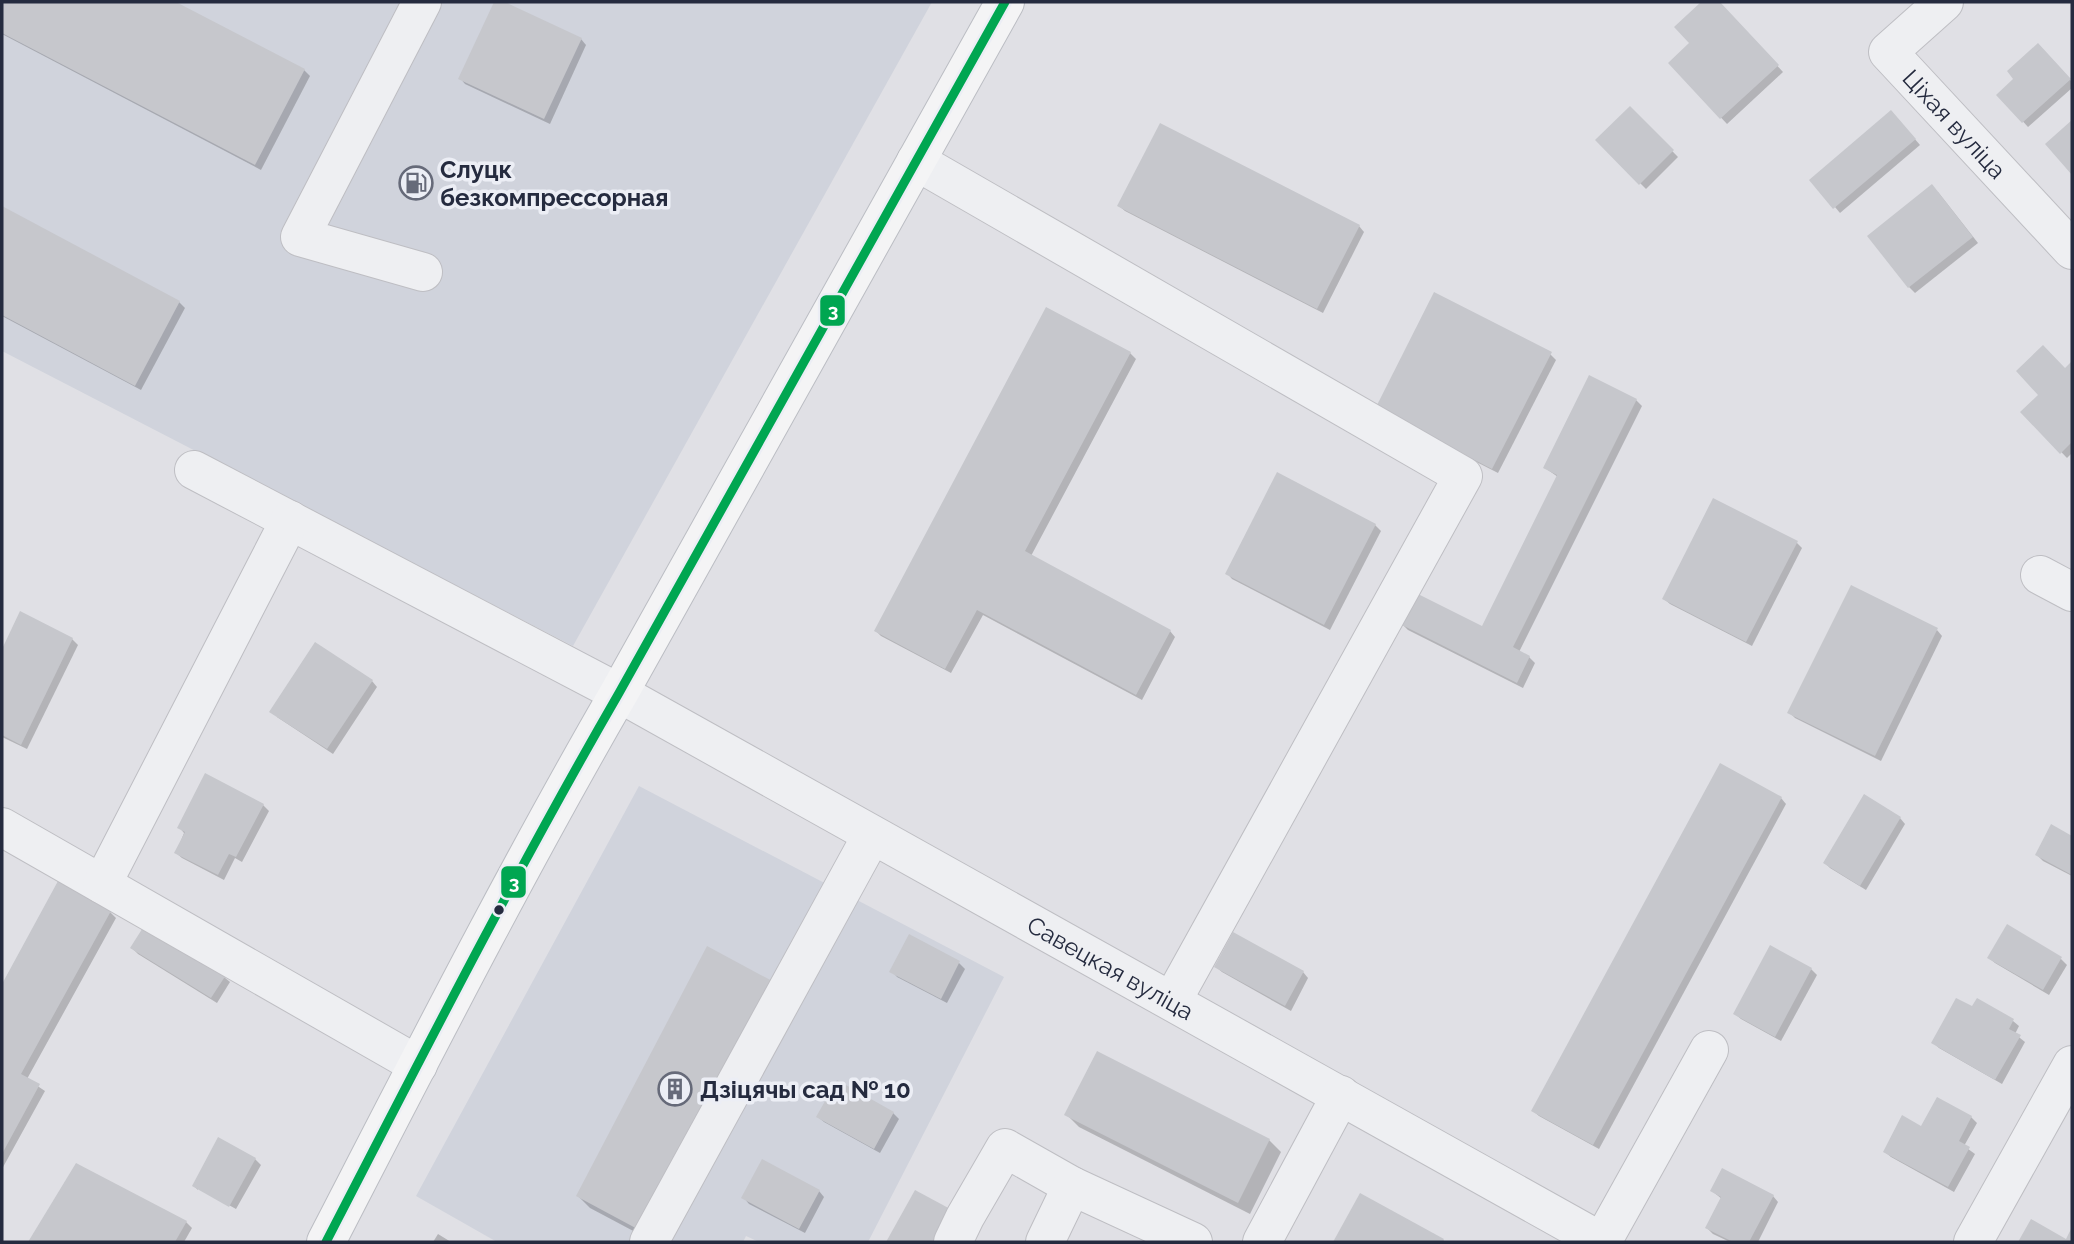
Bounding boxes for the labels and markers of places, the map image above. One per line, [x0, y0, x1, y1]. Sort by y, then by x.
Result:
place label: Слуцк безкомпрессорная [440, 155, 668, 212]
fuel station icon: Слуцк безкомпрессорная [397, 164, 435, 202]
unlabelled marker [492, 903, 506, 917]
building icon: Дзіцячы сад № 10 [656, 1070, 694, 1108]
place label: Дзіцячы сад № 10 [700, 1075, 911, 1104]

